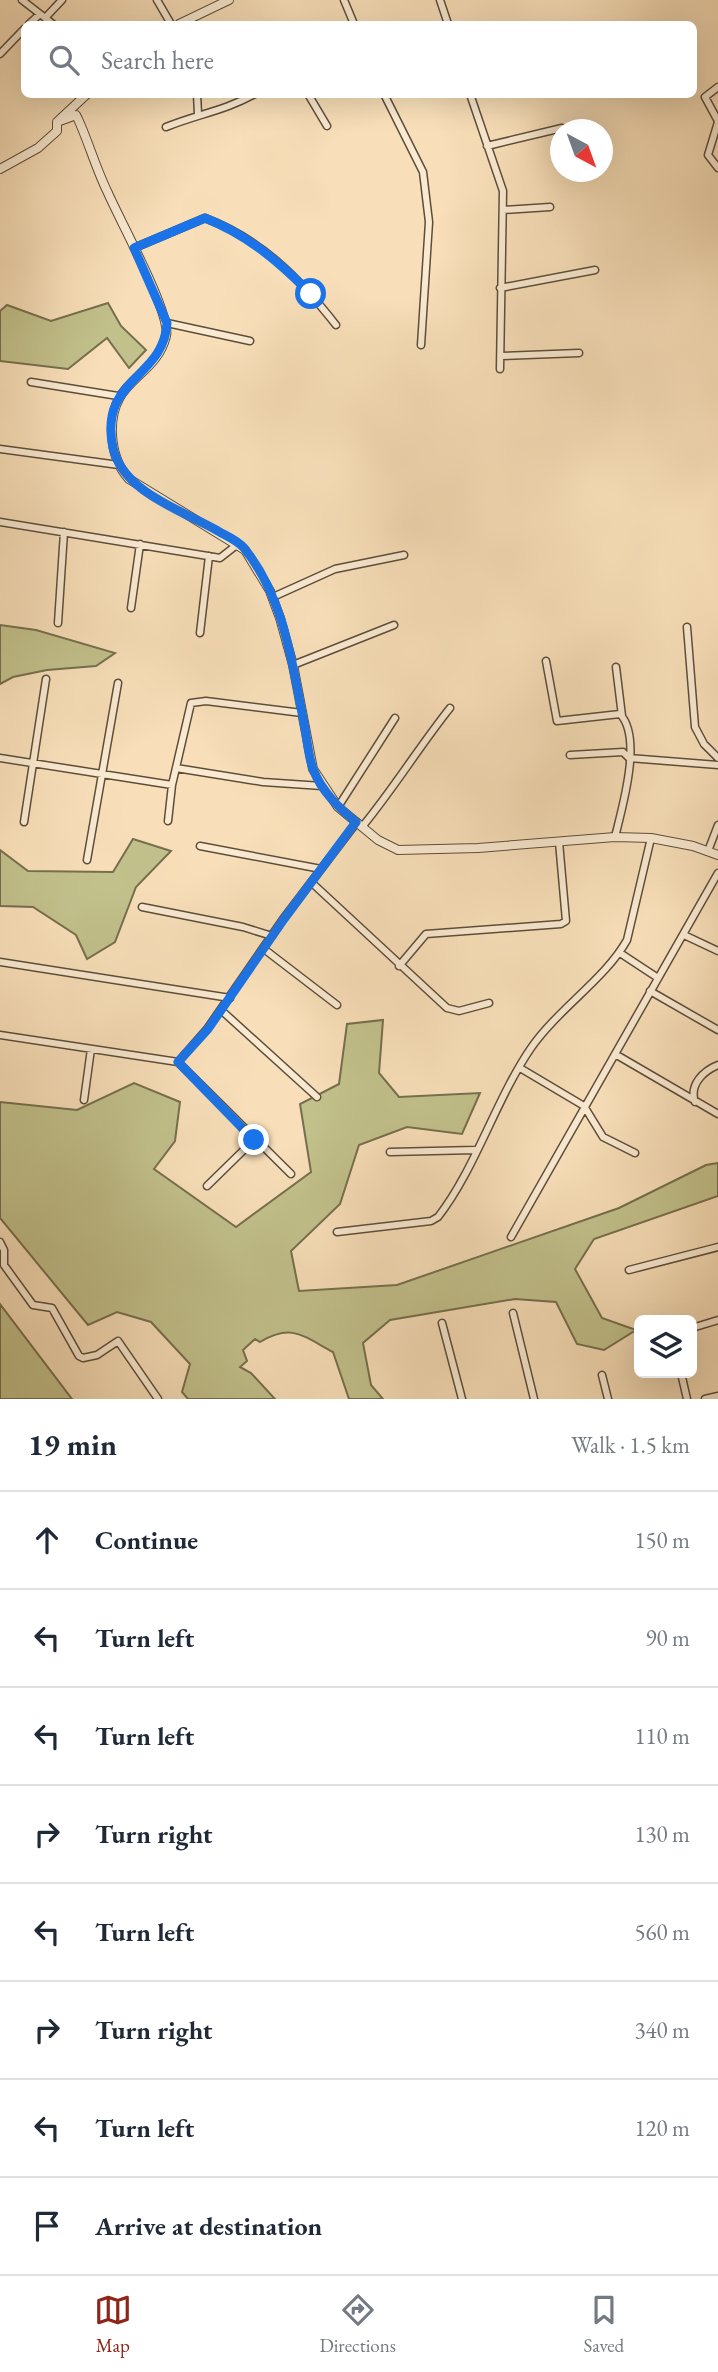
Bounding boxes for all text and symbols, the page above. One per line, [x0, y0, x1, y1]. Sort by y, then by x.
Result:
search box [21, 21, 697, 98]
icon: search [45, 41, 83, 79]
text: Search here [101, 43, 214, 77]
north arrow [550, 119, 613, 182]
route start [295, 278, 326, 309]
route end [238, 1124, 269, 1155]
map controls [634, 1315, 697, 1378]
button: layers [634, 1315, 697, 1378]
text: 19 min [28, 1425, 117, 1464]
text: Walk · 1.5 km [571, 1430, 690, 1460]
icon: ahead [28, 1521, 66, 1559]
text: Continue [95, 1523, 198, 1557]
text: 150 m [634, 1525, 690, 1555]
icon: left [28, 1619, 66, 1657]
text: Turn left [95, 1621, 194, 1655]
text: 90 m [645, 1623, 690, 1653]
icon: left [28, 1717, 66, 1755]
text: Turn left [95, 1719, 194, 1753]
text: 110 m [634, 1721, 690, 1751]
icon: right [28, 1815, 66, 1853]
text: Turn right [95, 1817, 213, 1851]
text: 130 m [634, 1819, 690, 1849]
icon: left [28, 1913, 66, 1951]
text: Turn left [95, 1915, 194, 1949]
text: 560 m [634, 1917, 690, 1947]
icon: right [28, 2011, 66, 2049]
text: Turn right [95, 2013, 213, 2047]
text: 340 m [634, 2015, 690, 2045]
icon: left [28, 2109, 66, 2147]
text: Turn left [95, 2111, 194, 2145]
text: 120 m [634, 2113, 690, 2143]
icon: arrive [28, 2207, 66, 2245]
text: Arrive at destination [95, 2209, 322, 2243]
tab: Map [94, 2291, 132, 2358]
tab: Directions [319, 2291, 396, 2358]
tab: Saved [583, 2291, 624, 2358]

